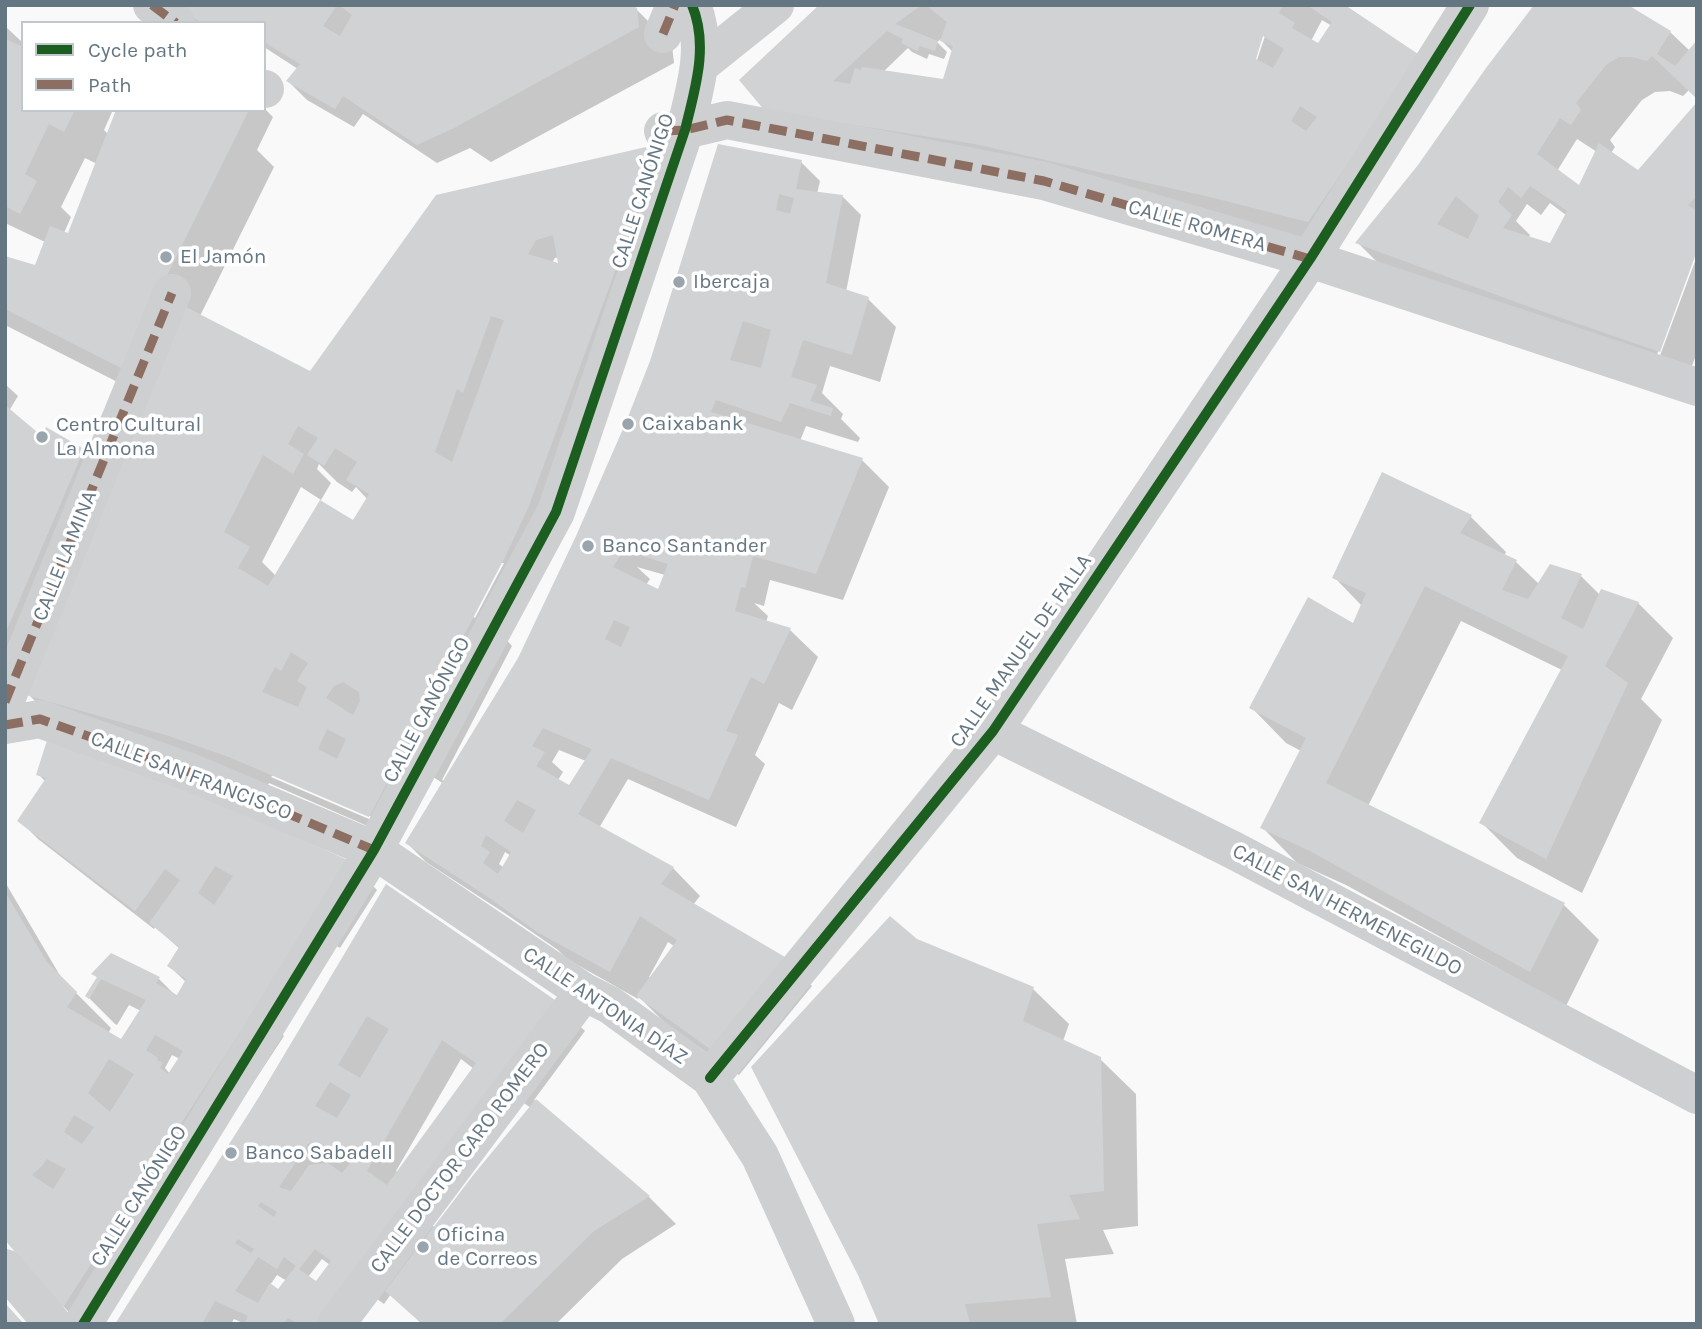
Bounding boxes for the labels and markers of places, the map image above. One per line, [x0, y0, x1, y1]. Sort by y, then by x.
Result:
place label: El Jamón [180, 244, 266, 270]
marker: El Jamón [158, 249, 174, 265]
place label: Ibercaja [693, 269, 770, 295]
marker: Ibercaja [671, 274, 687, 290]
place label: Caixabank [642, 411, 744, 437]
place label: Centro Cultural La Almona [56, 412, 201, 462]
marker: Caixabank [620, 416, 636, 432]
marker: Centro Cultural La Almona [34, 429, 50, 445]
place label: Banco Santander [602, 533, 766, 559]
marker: Banco Santander [580, 538, 596, 554]
place label: Banco Sabadell [245, 1140, 393, 1166]
marker: Banco Sabadell [223, 1145, 239, 1161]
place label: Oficina de Correos [437, 1222, 538, 1272]
marker: Oficina de Correos [415, 1239, 431, 1255]

